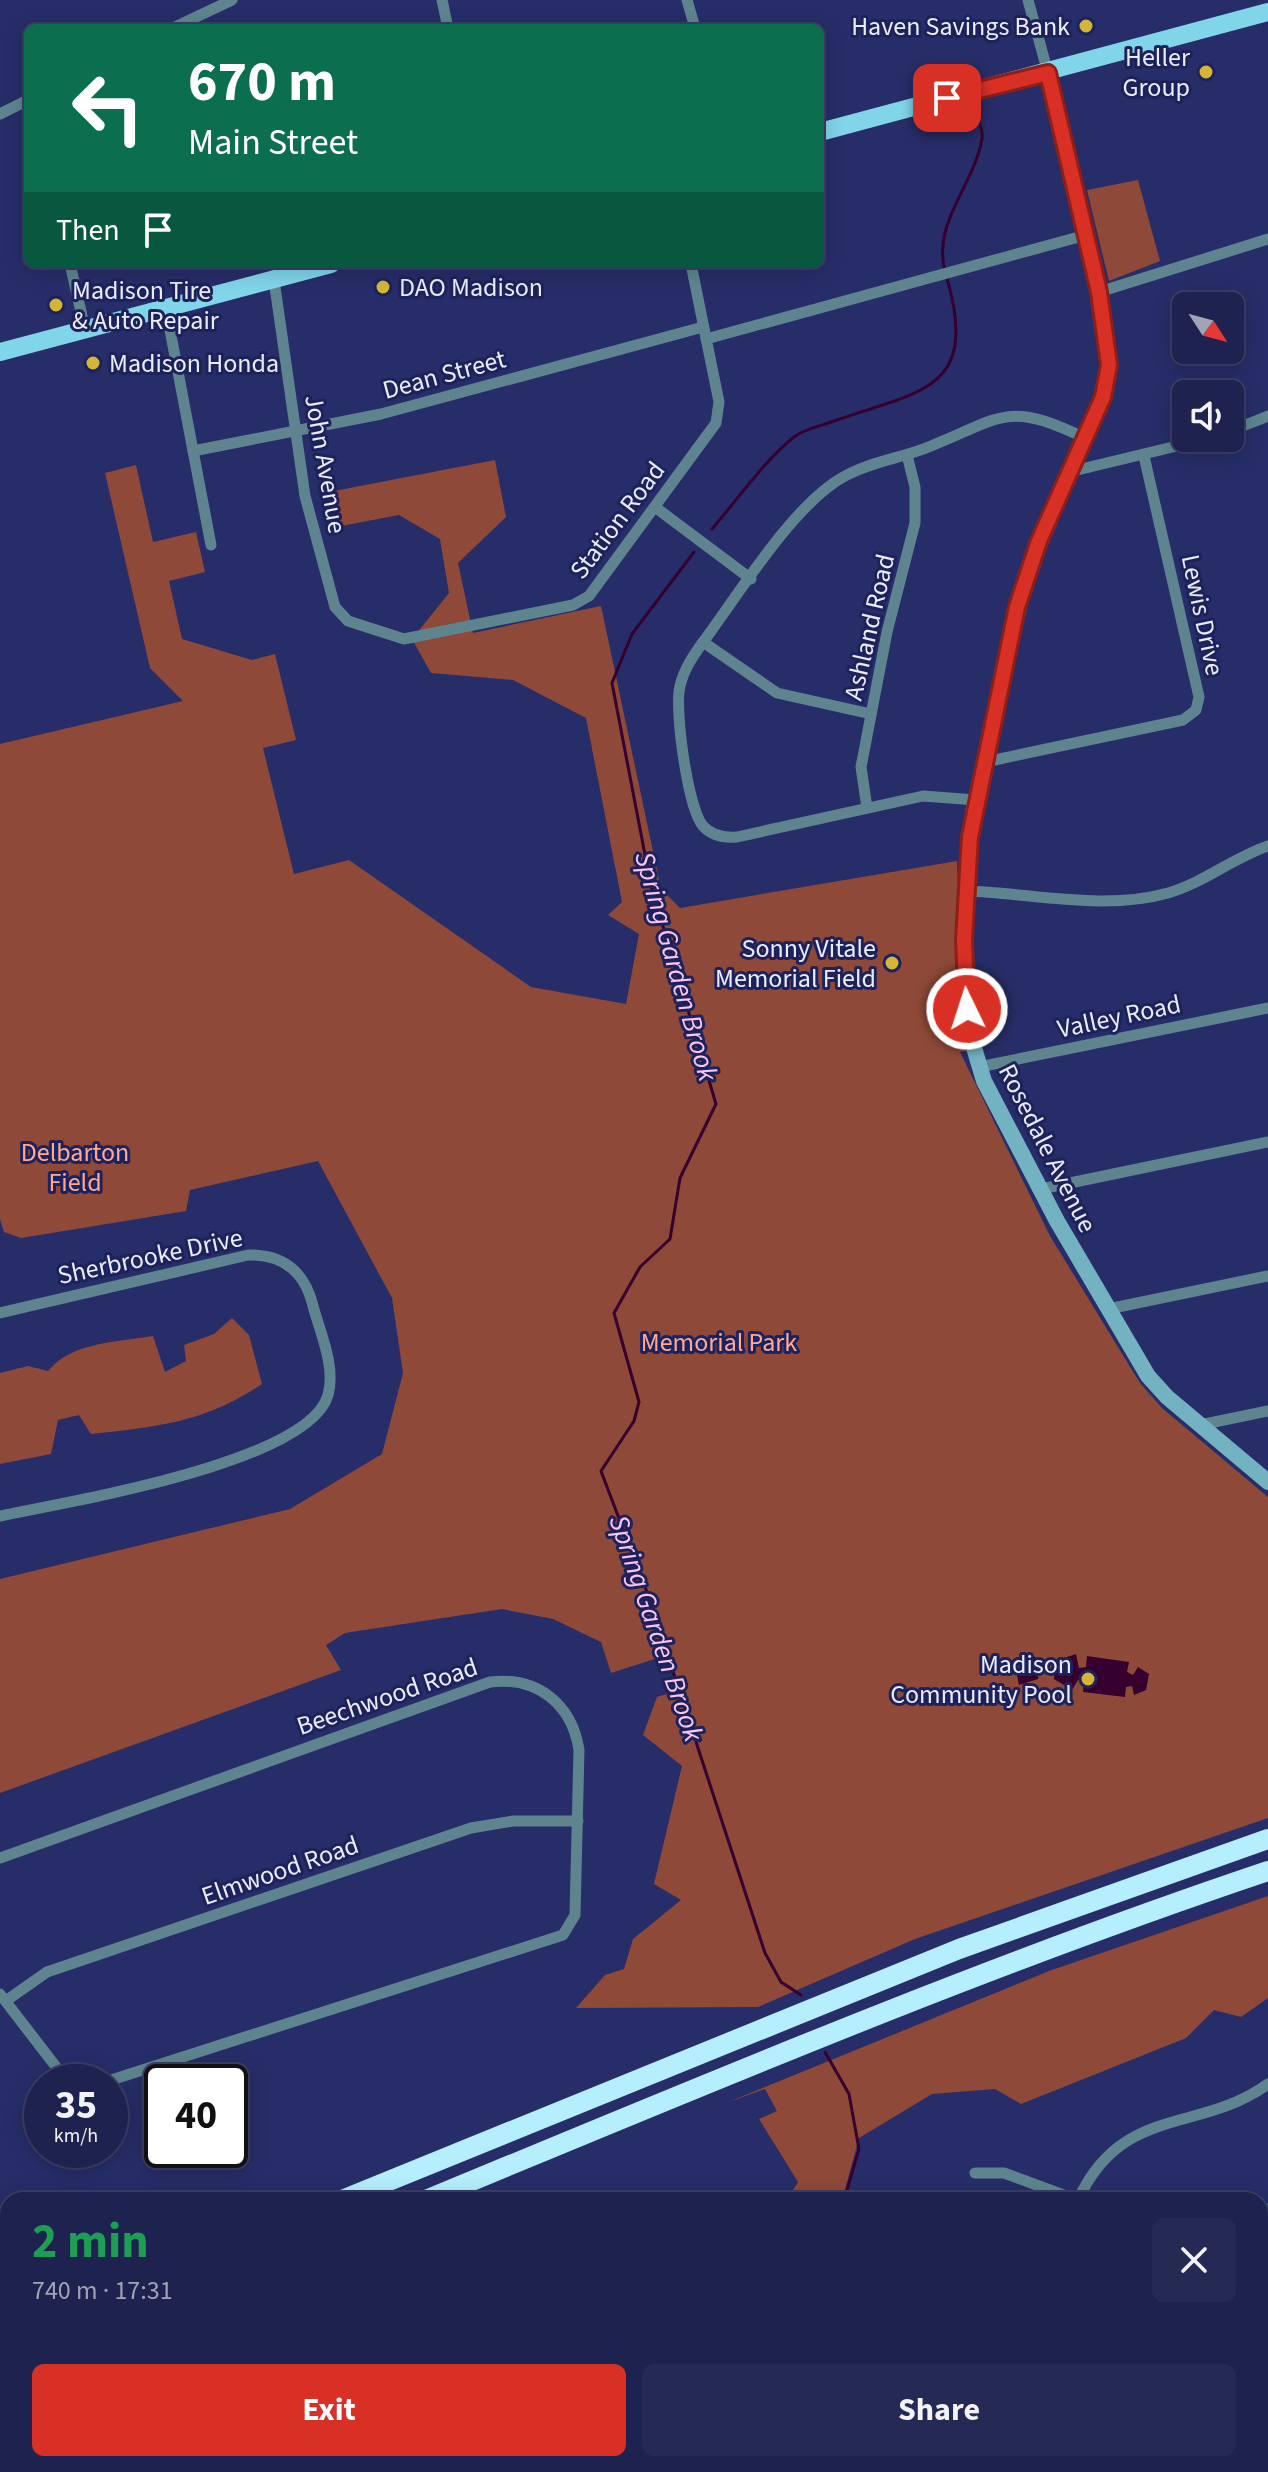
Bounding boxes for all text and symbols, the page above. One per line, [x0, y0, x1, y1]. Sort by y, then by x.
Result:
place label: Haven Savings Bank [851, 8, 1070, 45]
marker: Haven Savings Bank [1077, 17, 1095, 35]
place label: Heller Group [1123, 39, 1191, 106]
text: 670 m [188, 43, 336, 122]
icon: left [56, 56, 160, 160]
marker: Heller Group [1197, 63, 1215, 81]
pin [913, 64, 981, 132]
icon: arrive [925, 76, 969, 120]
text: Main Street [188, 117, 358, 168]
icon: arrive [136, 208, 180, 252]
text: Then [56, 209, 120, 252]
place label: DAO Madison [399, 269, 543, 306]
place label: Madison Tire & Auto Repair [72, 272, 220, 339]
marker: DAO Madison [374, 278, 392, 296]
north arrow [1172, 292, 1244, 364]
map controls [1172, 292, 1244, 452]
marker: Madison Tire & Auto Repair [47, 296, 65, 314]
street label: Dean Street [378, 340, 510, 409]
place label: Madison Honda [109, 345, 279, 382]
marker: Madison Honda [84, 354, 102, 372]
button: sound [1172, 380, 1244, 452]
street label: John Avenue [295, 392, 356, 536]
street label: Station Road [561, 454, 674, 587]
street label: Ashland Road [835, 550, 904, 704]
street label: Lewis Drive [1172, 551, 1233, 679]
water label: Spring Garden Brook [624, 847, 728, 1086]
place label: Sonny Vitale Memorial Field [715, 930, 876, 997]
marker: Sonny Vitale Memorial Field [883, 954, 901, 972]
position arrow [925, 967, 1009, 1051]
street label: Valley Road [1054, 985, 1184, 1048]
street label: Rosedale Avenue [989, 1058, 1106, 1239]
park label: Delbarton Field [21, 1134, 129, 1201]
street label: Sherbrooke Drive [54, 1219, 246, 1294]
park label: Memorial Park [641, 1324, 797, 1361]
water label: Spring Garden Brook [599, 1510, 714, 1748]
place label: Madison Community Pool [890, 1646, 1072, 1713]
street label: Beechwood Road [292, 1648, 483, 1745]
marker: Madison Community Pool [1079, 1670, 1097, 1688]
street label: Elmwood Road [197, 1826, 364, 1915]
speed limit sign: 40 [144, 2064, 248, 2168]
text: 35 [55, 2077, 97, 2134]
text: km/h [54, 2122, 98, 2150]
text: 2 min [32, 2208, 149, 2276]
button: close [1152, 2218, 1236, 2302]
text: 740 m · 17:31 [32, 2272, 173, 2309]
button: Exit [32, 2364, 626, 2456]
button: Share [642, 2364, 1236, 2456]

